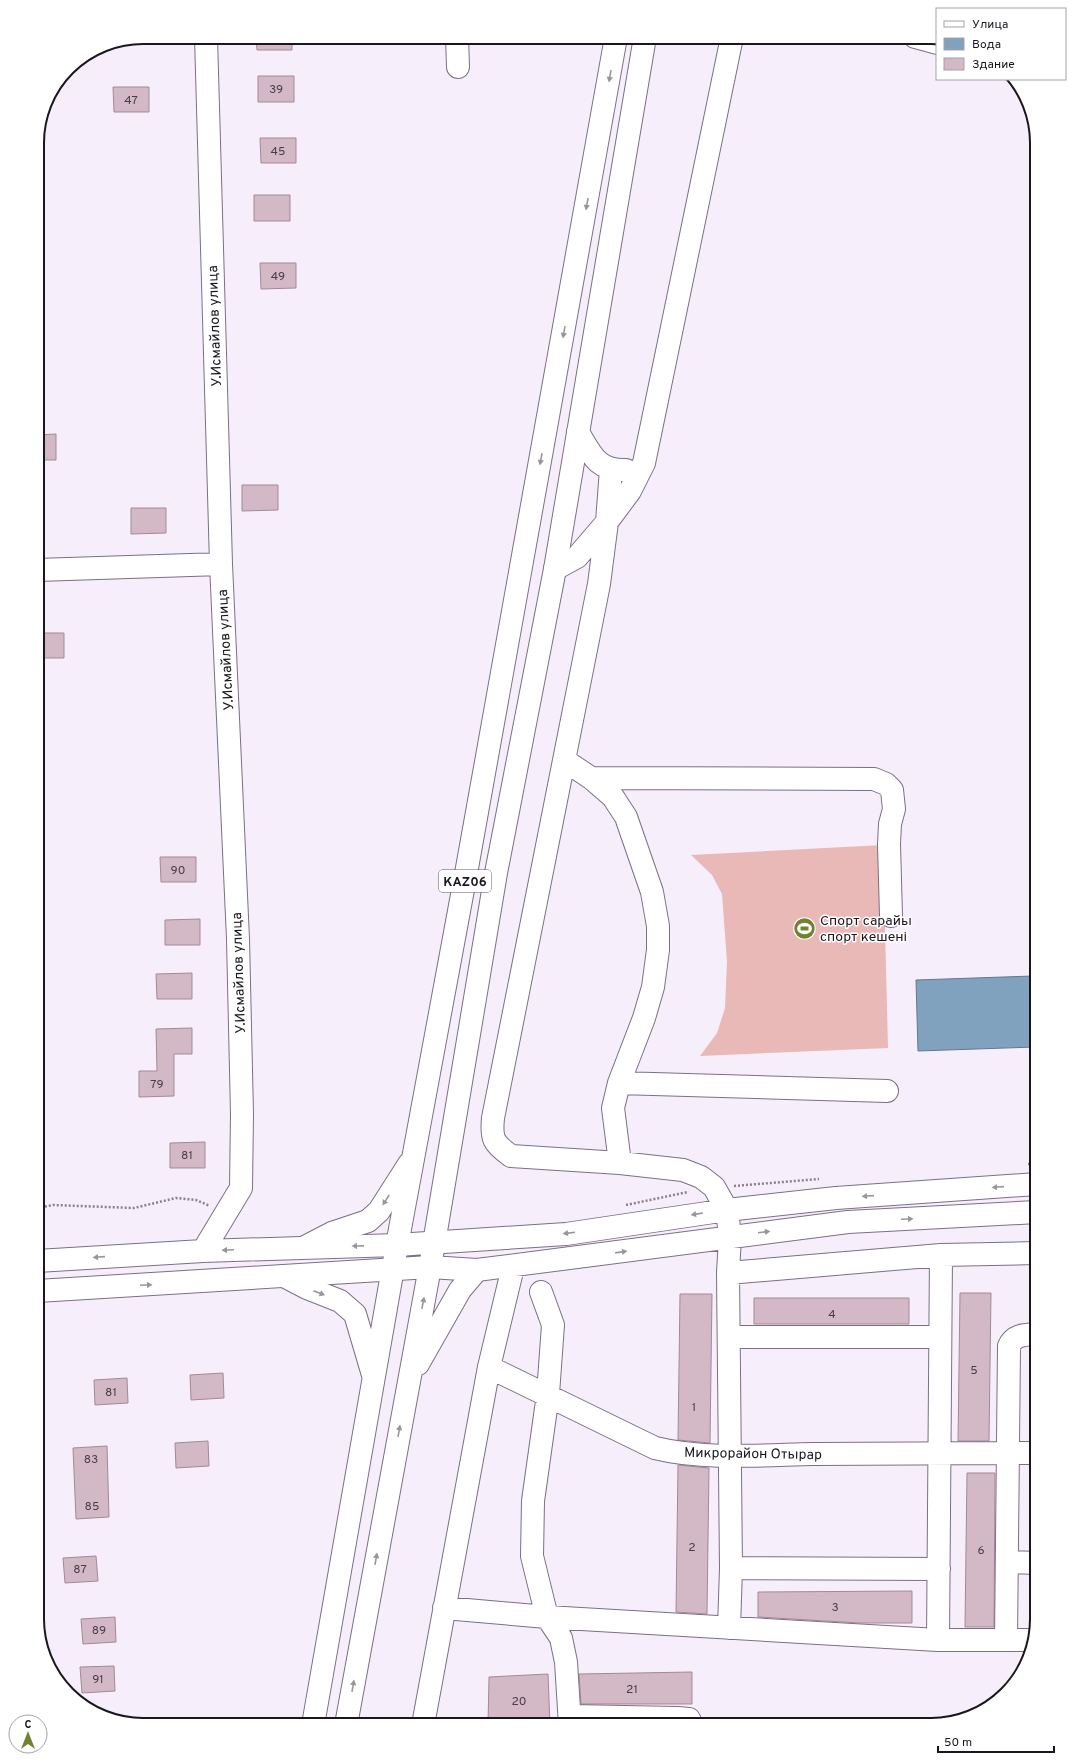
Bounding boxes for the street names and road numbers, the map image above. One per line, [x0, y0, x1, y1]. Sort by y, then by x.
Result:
street label: У.Исмайлов улица [205, 265, 226, 387]
street label: У.Исмайлов улица [215, 589, 238, 711]
road number: KАZ06 [439, 870, 491, 892]
street label: У.Исмайлов улица [229, 912, 250, 1034]
street label: Микрорайон Отырар [684, 1445, 822, 1464]

